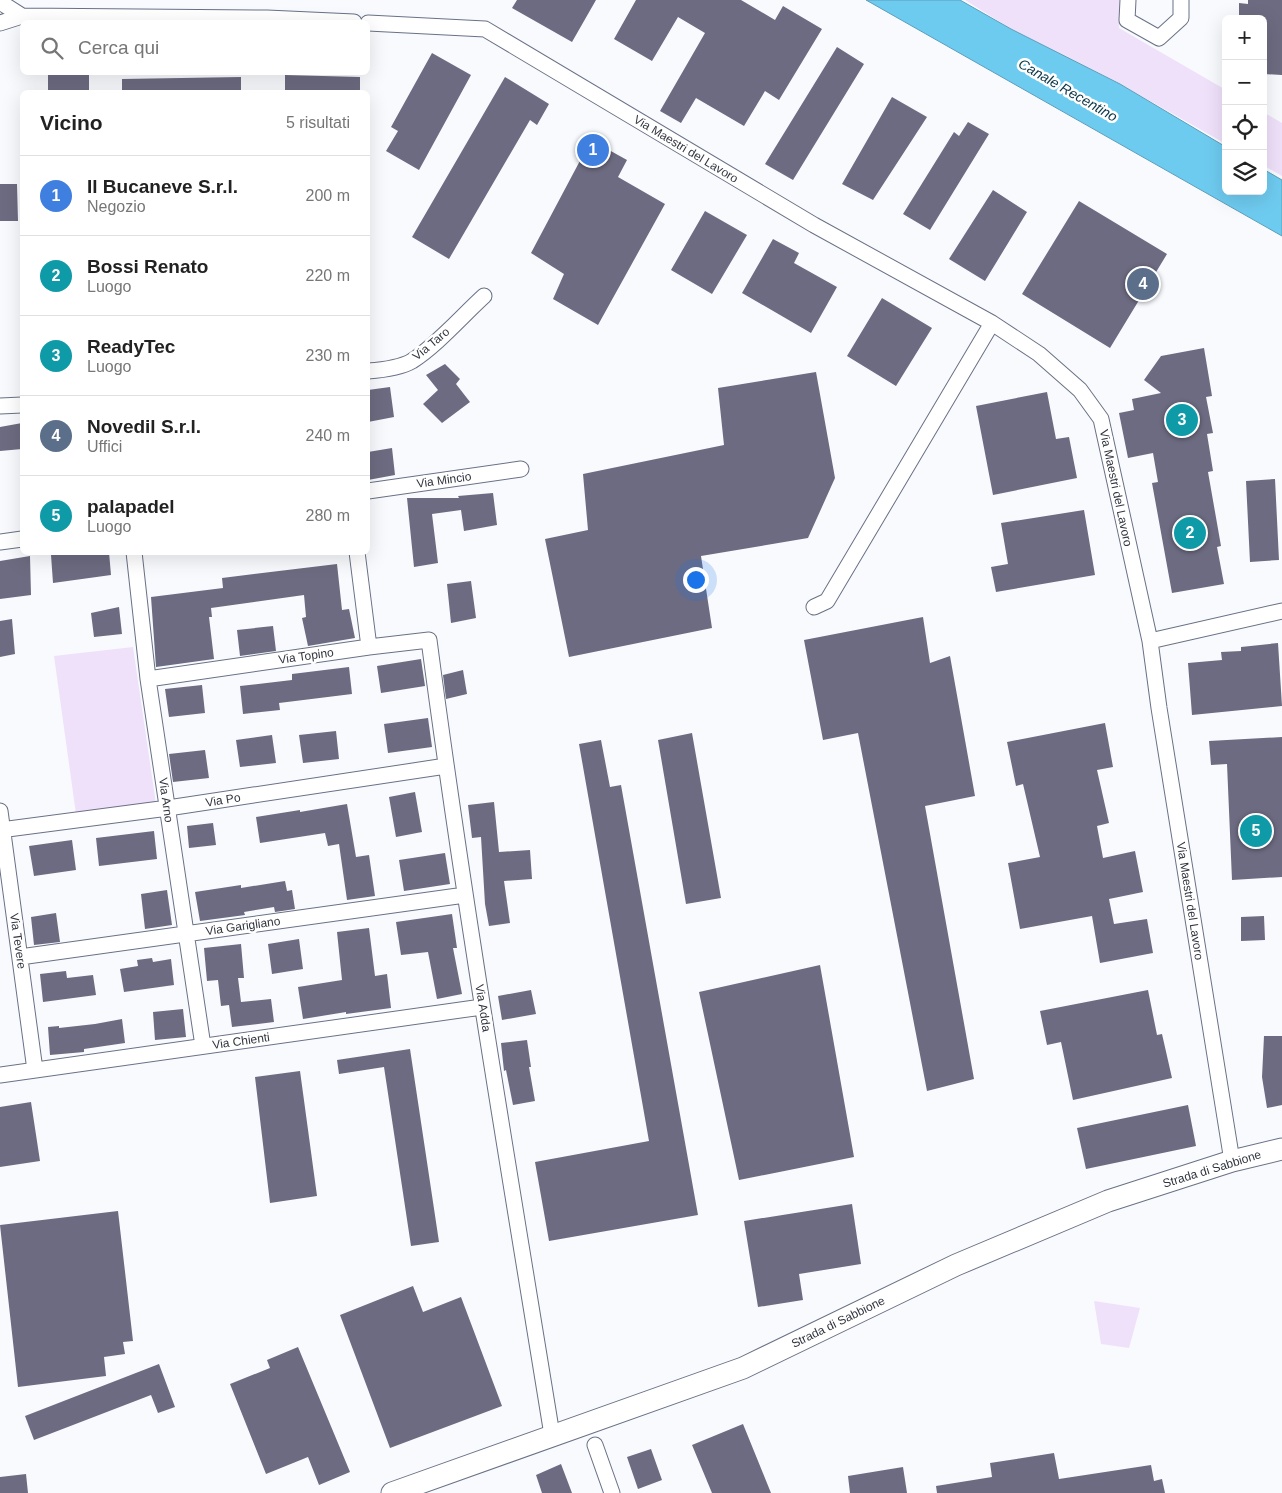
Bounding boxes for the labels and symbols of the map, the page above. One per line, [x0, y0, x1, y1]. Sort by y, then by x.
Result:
water label: Canale Recentino [1016, 55, 1120, 125]
street label: Via Maestri del Lavoro [631, 112, 741, 186]
pin: 1 [577, 131, 609, 169]
pin: 4 [1127, 265, 1159, 303]
street label: Via Taro [410, 324, 452, 363]
pin: 3 [1166, 401, 1198, 439]
street label: Via Maestri del Lavoro [1097, 428, 1135, 548]
street label: Via Mincio [416, 469, 473, 491]
pin: 2 [1174, 514, 1206, 552]
your location [683, 567, 709, 593]
street label: Via Topino [277, 645, 335, 667]
street label: Via Arno [156, 777, 176, 824]
street label: Via Po [205, 790, 242, 810]
pin: 5 [1240, 812, 1272, 850]
street label: Via Maestri del Lavoro [1174, 841, 1206, 961]
street label: Via Tevere [7, 912, 29, 970]
street label: Via Garigliano [205, 914, 282, 938]
street label: Via Adda [472, 983, 494, 1033]
street label: Via Chienti [211, 1030, 271, 1052]
street label: Strada di Sabbione [1161, 1147, 1263, 1191]
street label: Strada di Sabbione [789, 1293, 887, 1351]

